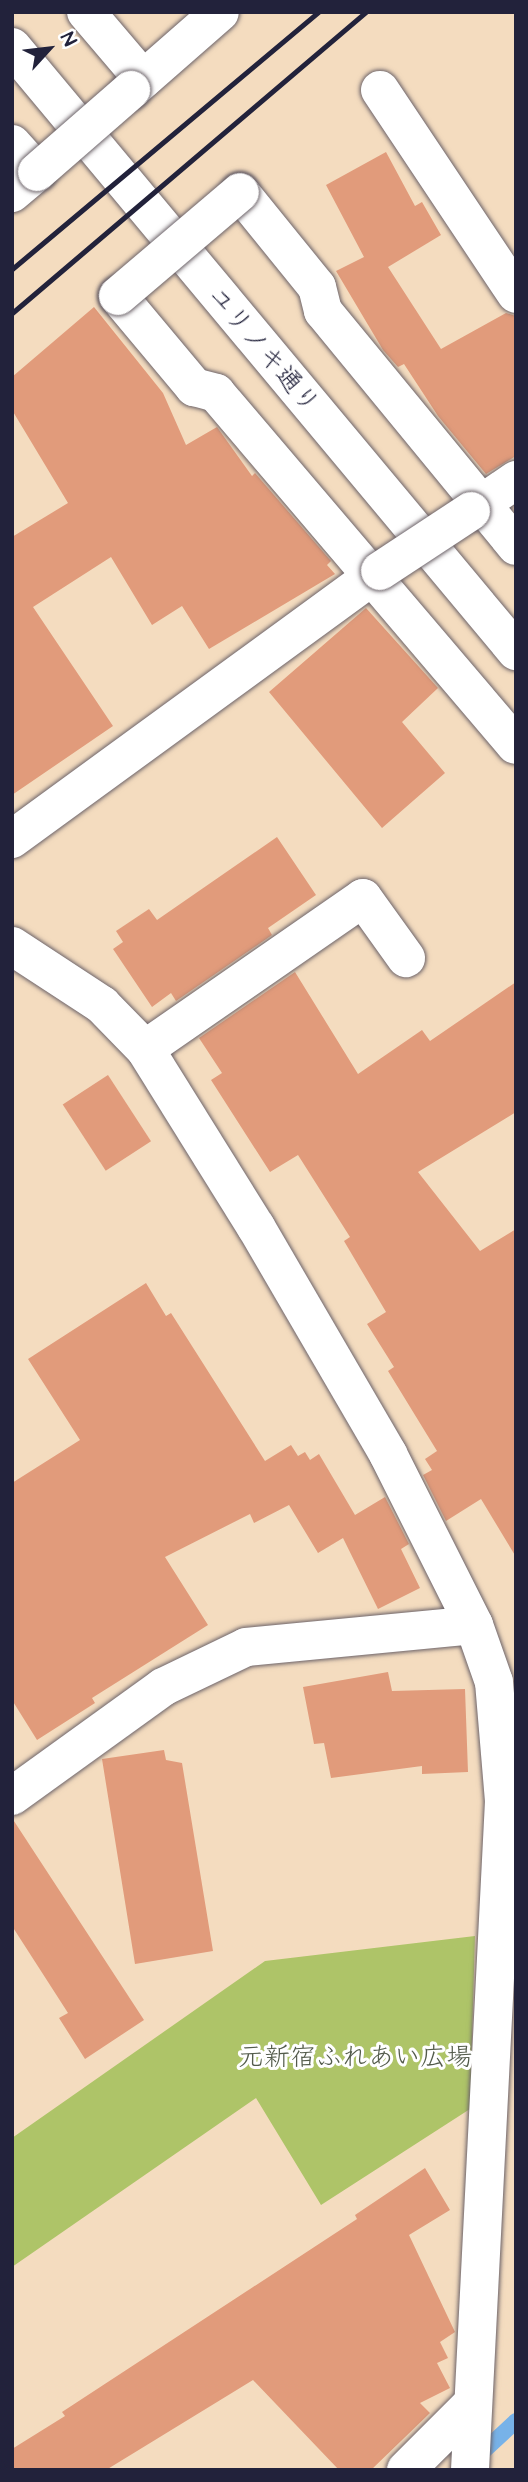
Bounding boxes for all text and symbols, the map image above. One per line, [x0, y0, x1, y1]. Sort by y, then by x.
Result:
north arrow [14, 14, 84, 84]
text: N [53, 28, 83, 51]
street label: ユリノキ通り [201, 280, 325, 420]
park label: 元新宿ふれあい広場 [238, 2042, 472, 2074]

